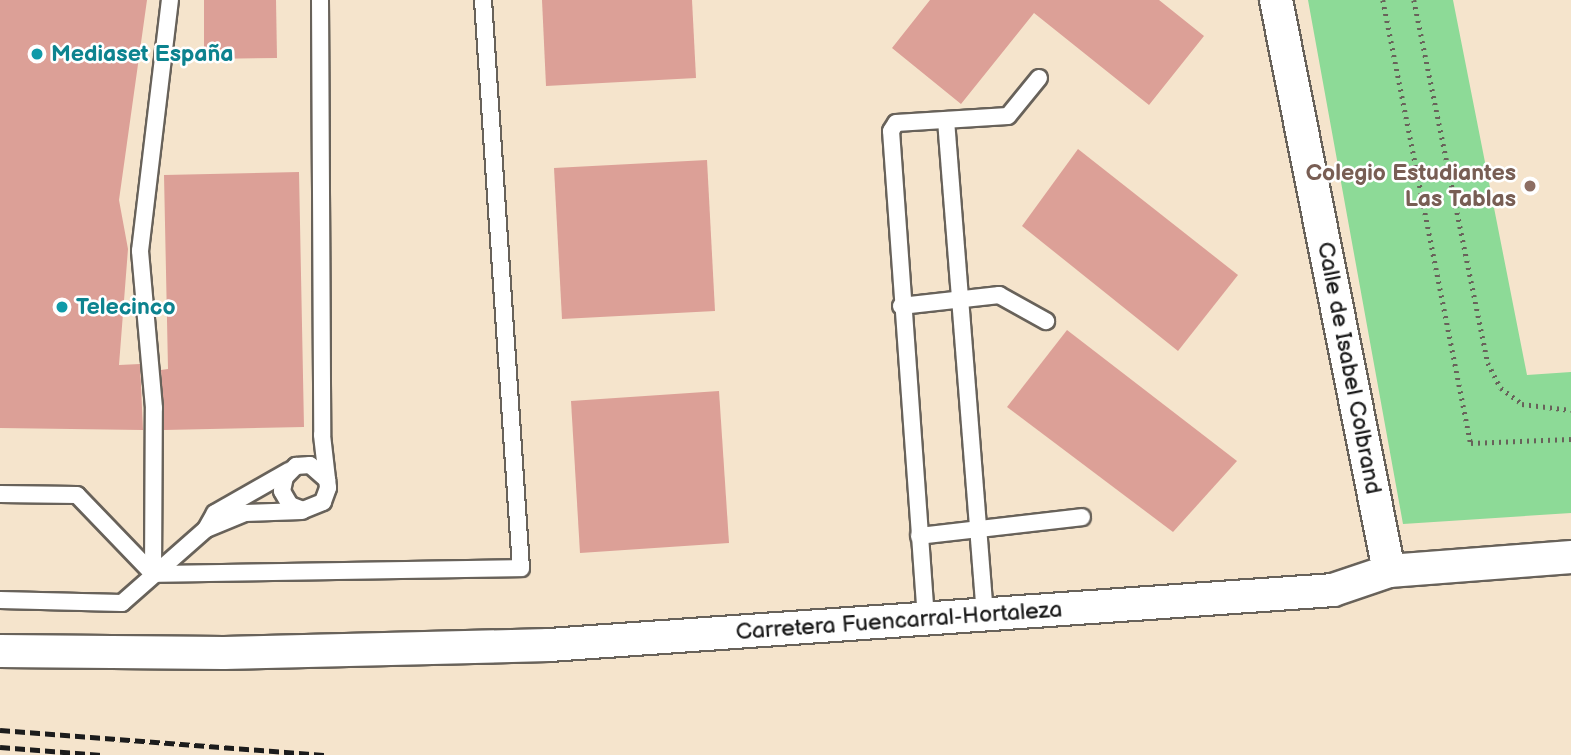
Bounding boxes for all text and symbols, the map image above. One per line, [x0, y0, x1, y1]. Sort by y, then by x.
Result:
place label: Mediaset España [51, 40, 233, 68]
marker: Mediaset España [29, 46, 45, 62]
place label: Colegio Estudiantes Las Tablas [1306, 159, 1516, 213]
marker: Colegio Estudiantes Las Tablas [1522, 178, 1538, 194]
street label: Calle de Isabel Colbrand [1311, 240, 1387, 496]
place label: Telecinco [76, 293, 176, 321]
marker: Telecinco [54, 299, 70, 315]
street label: Carretera Fuencarral-Hortaleza [735, 596, 1063, 646]

